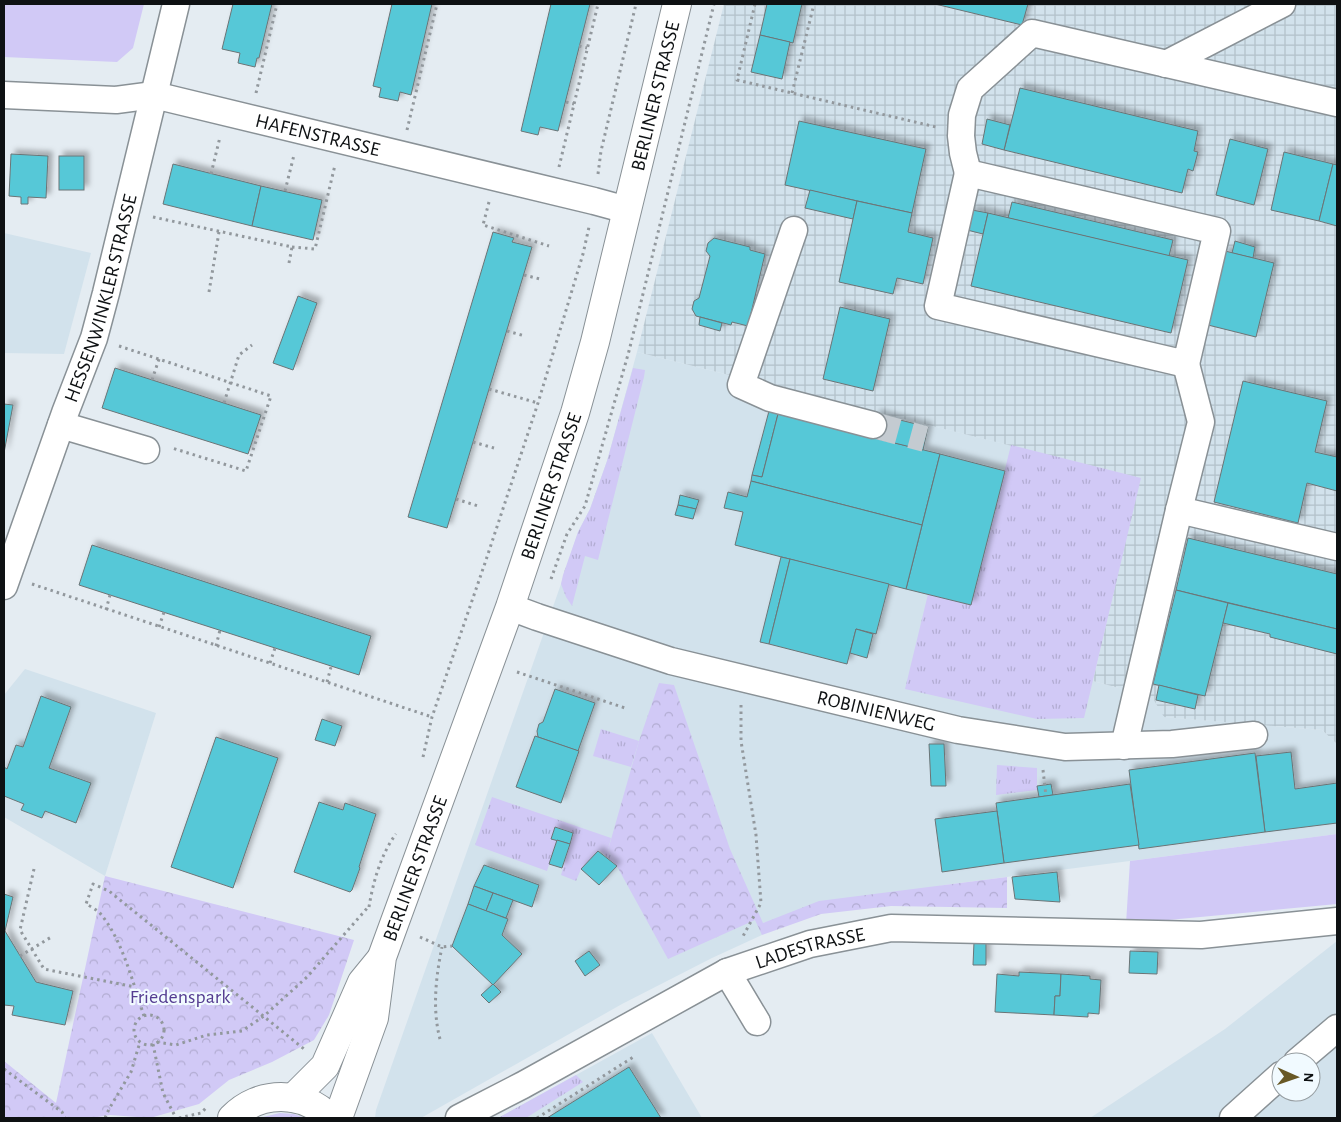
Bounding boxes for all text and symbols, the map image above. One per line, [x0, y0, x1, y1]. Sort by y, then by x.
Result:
street label: BERLINER STRASSE [628, 19, 684, 173]
street label: HAFENSTRASSE [253, 111, 382, 160]
street label: HESSENWINKLER STRASSE [61, 192, 141, 405]
street label: BERLINER STRASSE [518, 410, 585, 562]
street label: ROBINIENWEG [815, 687, 937, 735]
street label: BERLINER STRASSE [380, 793, 451, 944]
street label: LADESTRASSE [753, 924, 867, 973]
park label: Friedenspark [130, 987, 230, 1007]
north arrow [1271, 1052, 1321, 1102]
text: N [1301, 1072, 1315, 1083]

